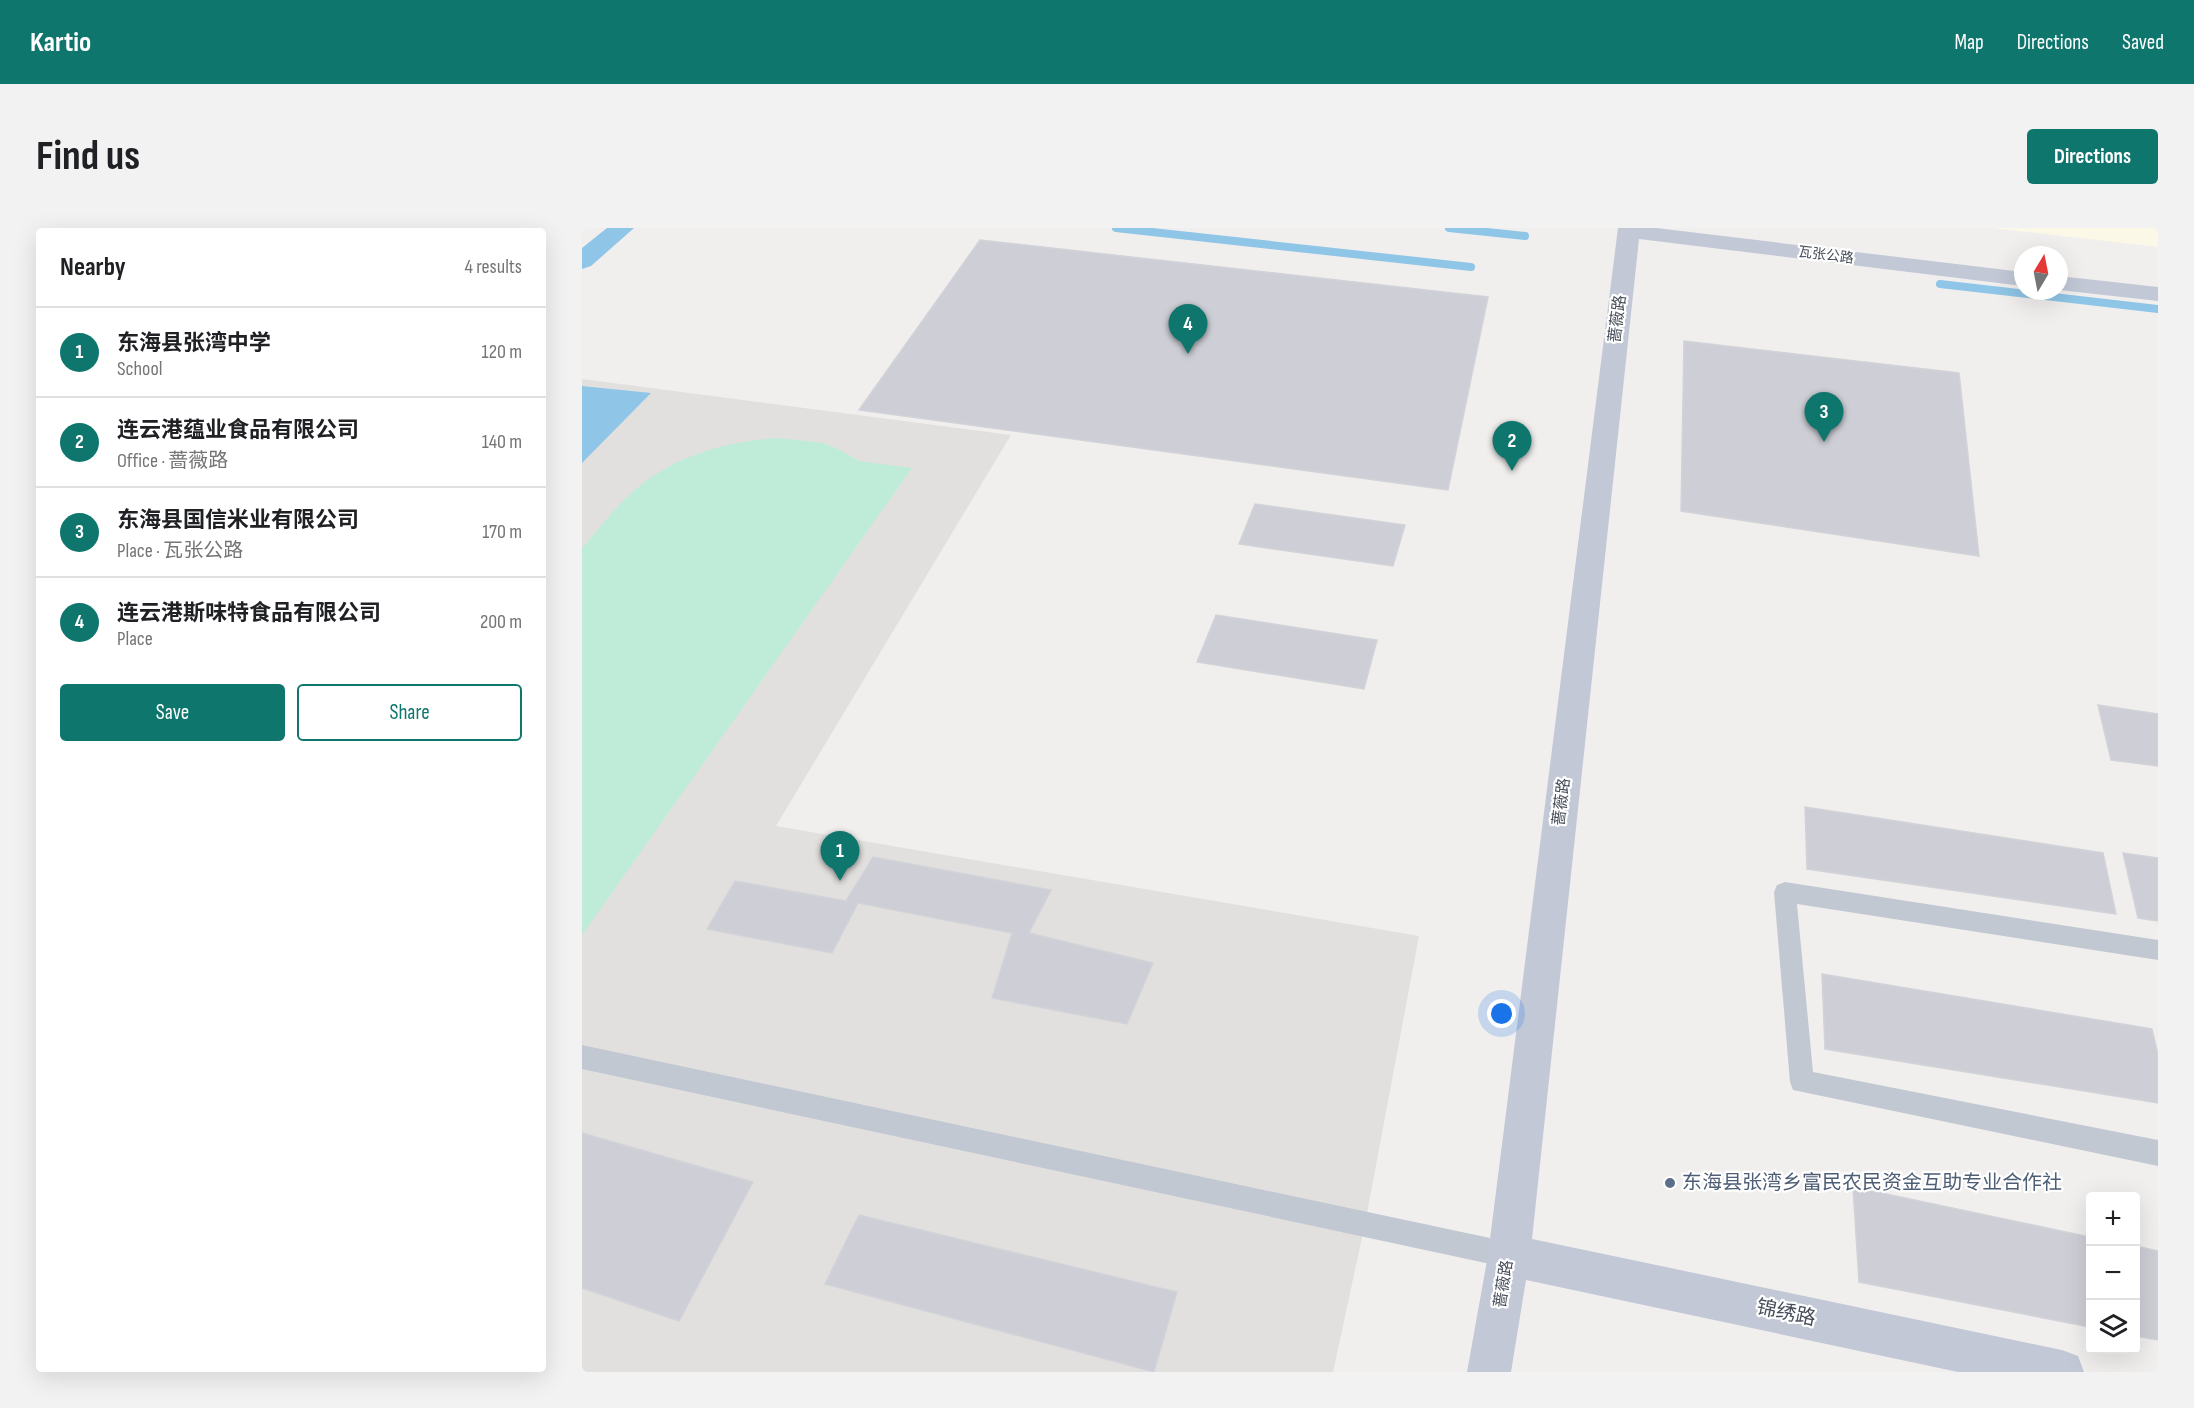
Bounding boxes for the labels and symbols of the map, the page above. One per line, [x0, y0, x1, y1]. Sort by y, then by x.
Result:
street label: 瓦张公路 [1797, 243, 1855, 267]
north arrow [2014, 246, 2068, 300]
street label: 蔷薇路 [1606, 294, 1630, 344]
pin: 4 [1168, 304, 1208, 354]
pin: 3 [1804, 392, 1844, 442]
pin: 2 [1492, 422, 1532, 471]
street label: 蔷薇路 [1550, 777, 1574, 827]
pin: 1 [820, 832, 860, 881]
your location [1487, 999, 1516, 1028]
place label: 东海县张湾乡富民农民资金互助专业合作社 [1682, 1171, 2062, 1195]
marker: 东海县张湾乡富民农民资金互助专业合作社 [1663, 1176, 1677, 1190]
street label: 蔷薇路 [1491, 1259, 1517, 1309]
street label: 锦绣路 [1754, 1295, 1818, 1331]

